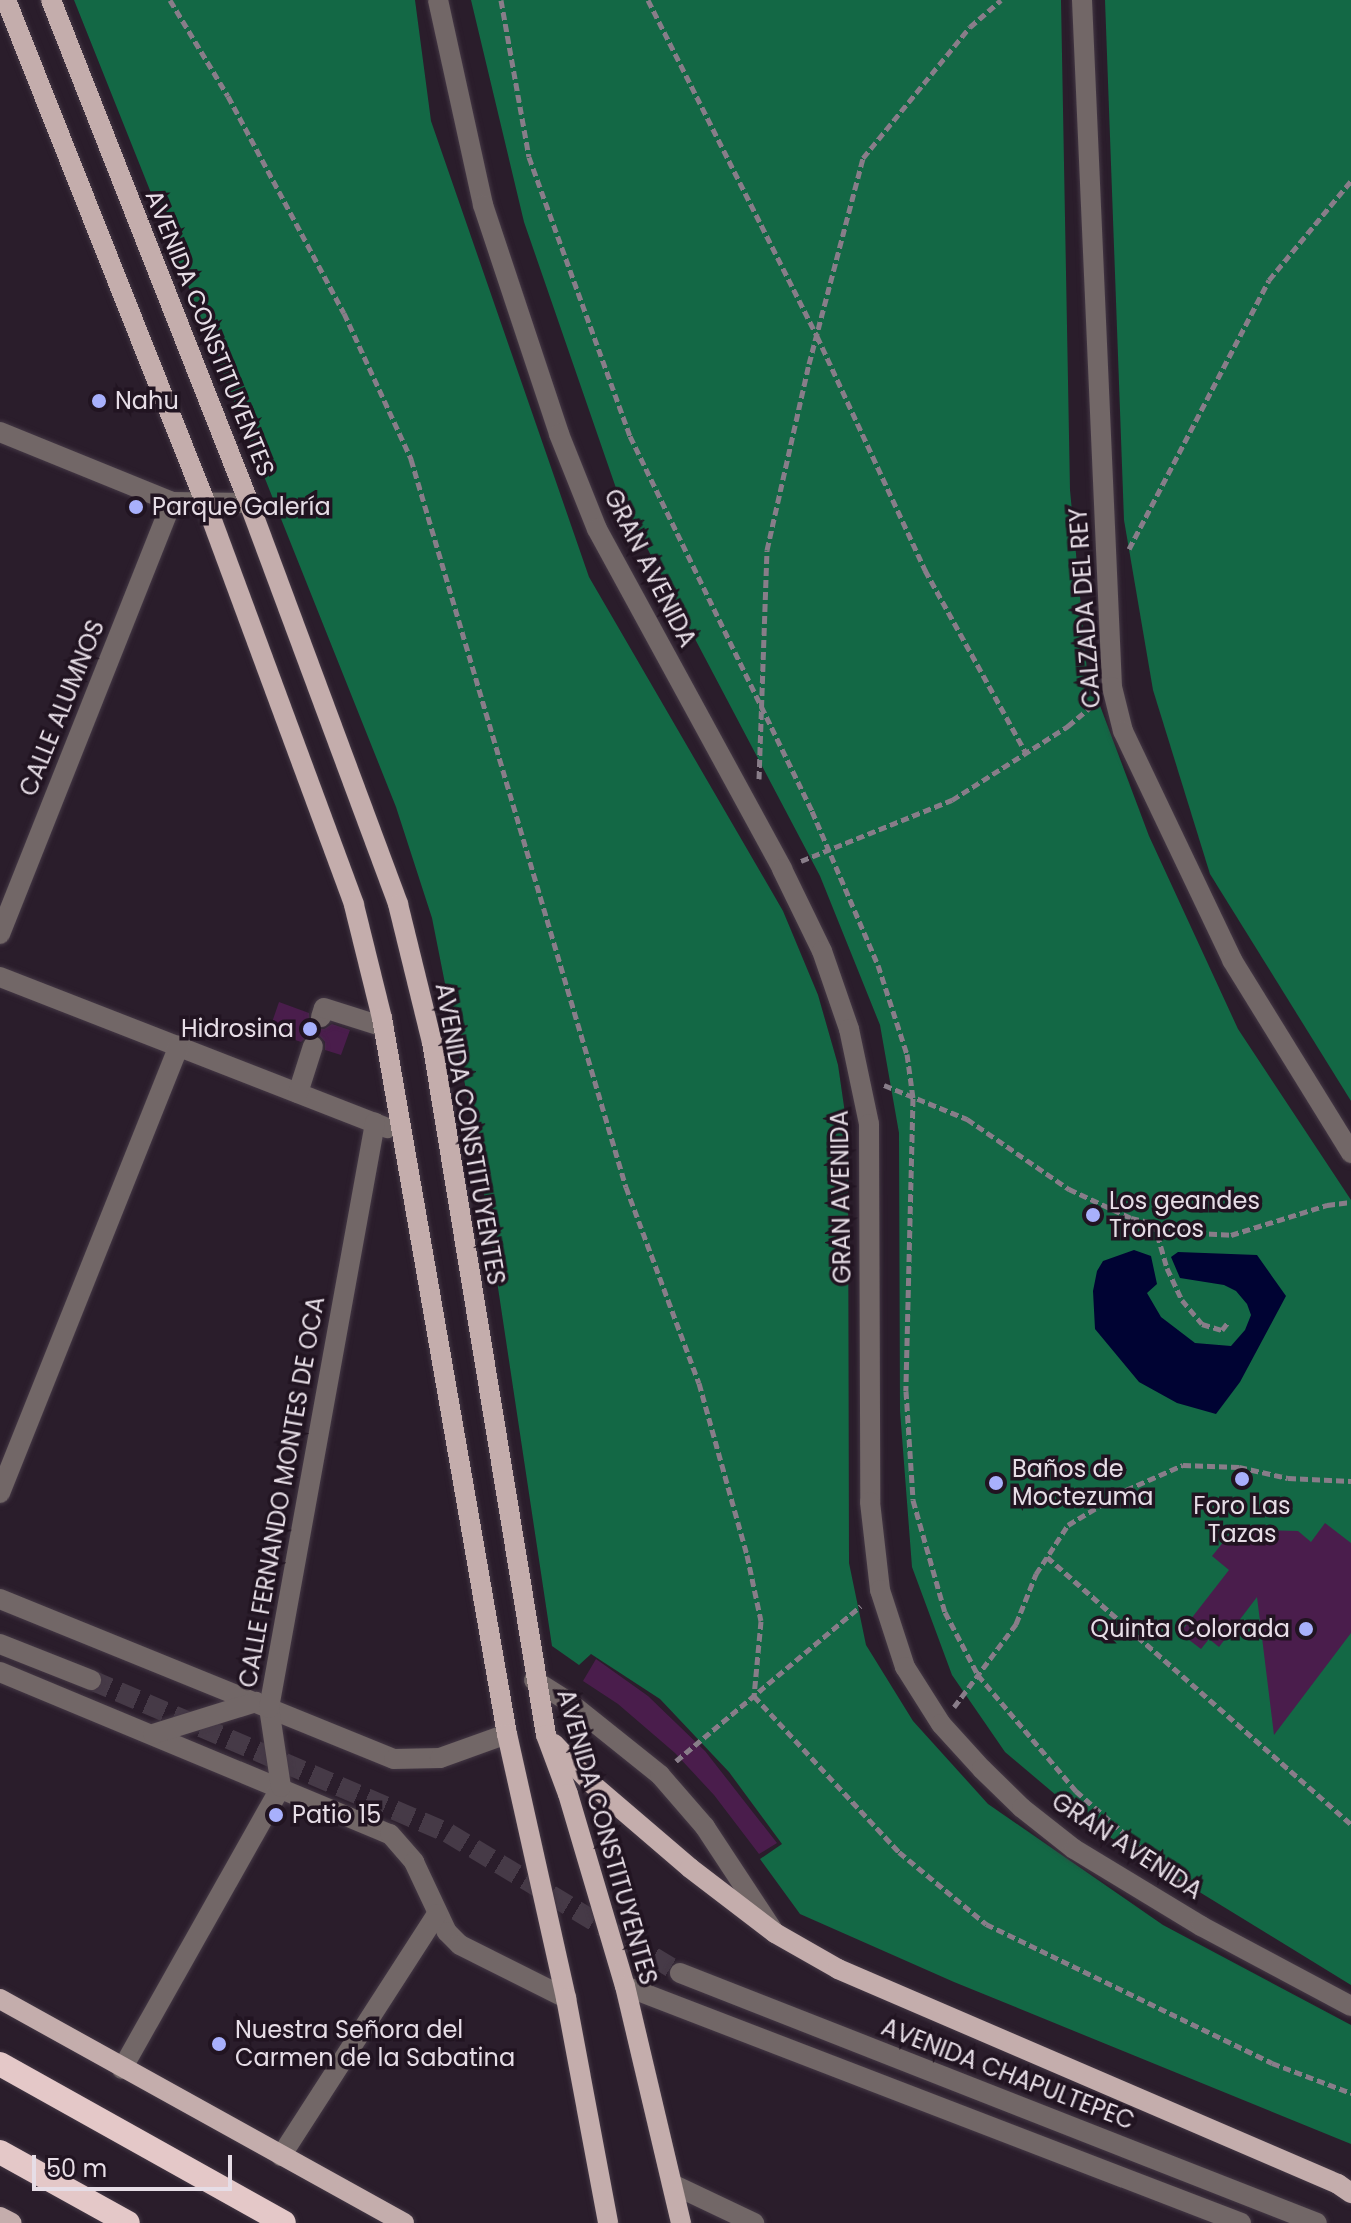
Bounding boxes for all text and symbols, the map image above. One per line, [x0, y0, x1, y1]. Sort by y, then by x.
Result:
street label: AVENIDA CONSTITUYENTES [139, 186, 281, 480]
place label: Nahu [115, 387, 179, 415]
marker: Nahu [90, 392, 108, 410]
street label: GRAN AVENIDA [598, 484, 702, 652]
place label: Parque Galería [152, 493, 331, 521]
marker: Parque Galería [127, 498, 145, 516]
street label: CALZADA DEL REY [1064, 507, 1106, 709]
street label: CALLE ALUMNOS [14, 616, 110, 800]
street label: AVENIDA CONSTITUYENTES [429, 981, 511, 1287]
place label: Hidrosina [181, 1015, 294, 1043]
marker: Hidrosina [301, 1020, 319, 1038]
street label: GRAN AVENIDA [825, 1110, 857, 1284]
place label: Los geandes Troncos [1109, 1187, 1260, 1243]
marker: Los geandes Troncos [1084, 1206, 1102, 1224]
street label: CALLE FERNANDO MONTES DE OCA [233, 1294, 331, 1690]
place label: Baños de Moctezuma [1012, 1455, 1153, 1511]
marker: Foro Las Tazas [1233, 1470, 1251, 1488]
marker: Baños de Moctezuma [987, 1474, 1005, 1492]
place label: Foro Las Tazas [1193, 1492, 1291, 1548]
place label: Quinta Colorada [1090, 1615, 1290, 1643]
marker: Quinta Colorada [1297, 1620, 1315, 1638]
street label: AVENIDA CONSTITUYENTES [551, 1686, 663, 1988]
street label: GRAN AVENIDA [1046, 1787, 1208, 1905]
place label: Patio 15 [292, 1801, 381, 1829]
marker: Patio 15 [267, 1806, 285, 1824]
street label: AVENIDA CHAPULTEPEC [877, 2012, 1139, 2136]
place label: Nuestra Señora del Carmen de la Sabatina [235, 2016, 515, 2072]
marker: Nuestra Señora del Carmen de la Sabatina [210, 2035, 228, 2053]
scale bar [36, 2139, 236, 2189]
text: 50 m [46, 2152, 107, 2185]

